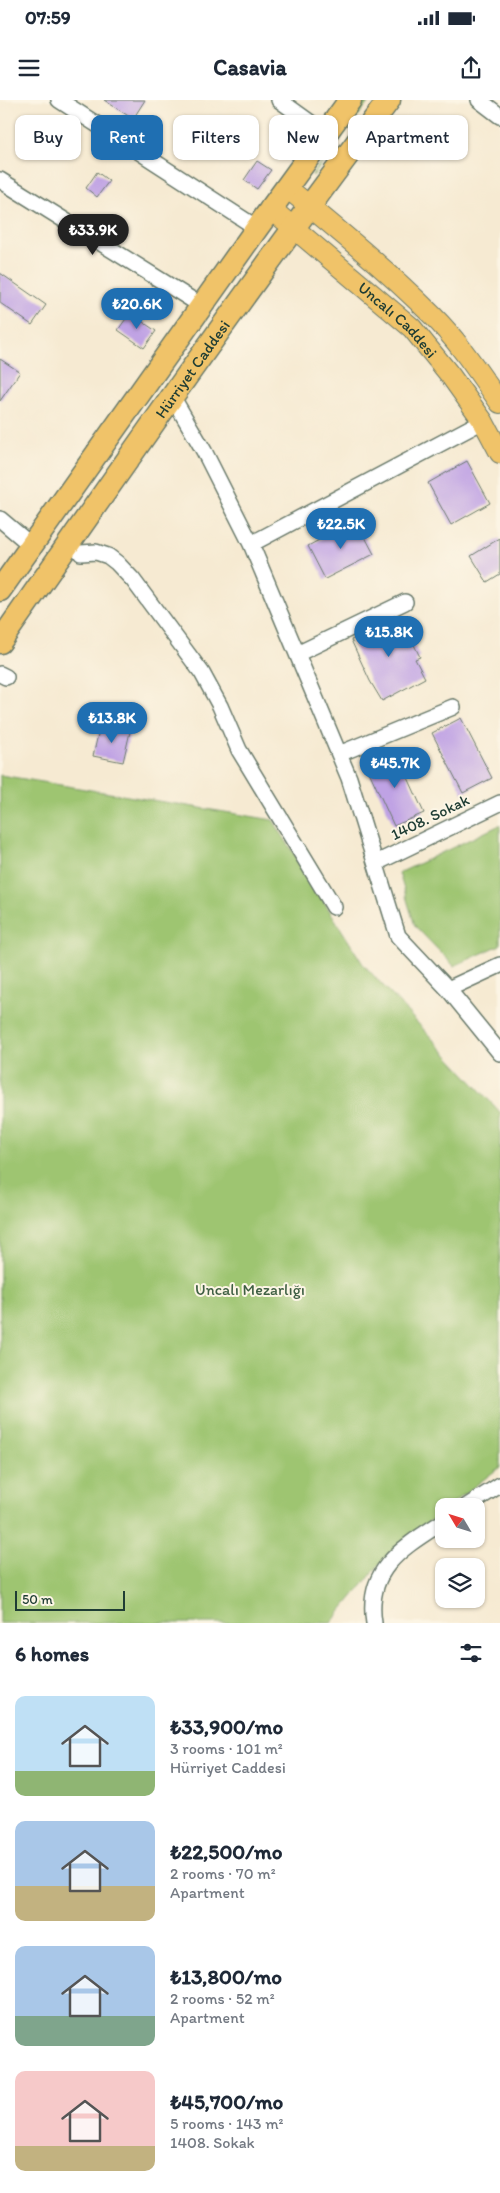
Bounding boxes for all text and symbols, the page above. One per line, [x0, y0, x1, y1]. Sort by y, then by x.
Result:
text: 07:59 [25, 6, 71, 29]
icon: menu [15, 54, 43, 82]
text: Casavia [213, 54, 287, 81]
icon: share [457, 54, 485, 82]
chip: Buy [15, 115, 81, 160]
chip: Rent [91, 115, 163, 160]
chip: Filters [173, 115, 259, 160]
chip: New [269, 115, 338, 160]
chip: Apartment [348, 115, 468, 160]
pin: ₺33.9K [52, 214, 134, 256]
text: ₺33.9K [69, 220, 117, 239]
street label: Uncalı Caddesi [355, 277, 442, 361]
pin: ₺20.6K [96, 288, 178, 330]
text: ₺20.6K [112, 294, 162, 313]
street label: Hürriyet Caddesi [151, 316, 234, 422]
pin: ₺22.5K [300, 508, 382, 550]
text: ₺22.5K [317, 514, 365, 533]
pin: ₺15.8K [348, 616, 430, 658]
text: ₺15.8K [365, 622, 413, 641]
pin: ₺13.8K [71, 702, 153, 744]
text: ₺13.8K [88, 708, 136, 727]
pin: ₺45.7K [354, 746, 436, 789]
text: ₺45.7K [371, 753, 419, 772]
street label: 1408. Sokak [388, 790, 472, 844]
park label: Uncalı Mezarlığı [195, 1280, 305, 1299]
north arrow [435, 1498, 485, 1548]
map controls [435, 1498, 485, 1608]
button: layers [435, 1558, 485, 1608]
scale bar [15, 1588, 125, 1611]
text: 50 m [22, 1591, 53, 1608]
icon: filters [457, 1639, 485, 1667]
text: 6 homes [15, 1641, 89, 1666]
text: ₺33,900/mo [170, 1714, 283, 1739]
icon: home [55, 1716, 115, 1776]
text: 3 rooms · 101 m² [170, 1739, 283, 1758]
text: Hürriyet Caddesi [170, 1758, 286, 1777]
text: ₺22,500/mo [170, 1839, 282, 1864]
icon: home [55, 1841, 115, 1901]
text: 2 rooms · 70 m² [170, 1864, 276, 1883]
text: Apartment [170, 1883, 245, 1902]
text: ₺13,800/mo [170, 1964, 282, 1989]
icon: home [55, 1966, 115, 2026]
text: 2 rooms · 52 m² [170, 1989, 275, 2008]
text: Apartment [170, 2008, 245, 2027]
text: ₺45,700/mo [170, 2089, 283, 2114]
icon: home [55, 2091, 115, 2151]
text: 5 rooms · 143 m² [170, 2114, 284, 2133]
text: 1408. Sokak [170, 2133, 255, 2152]

